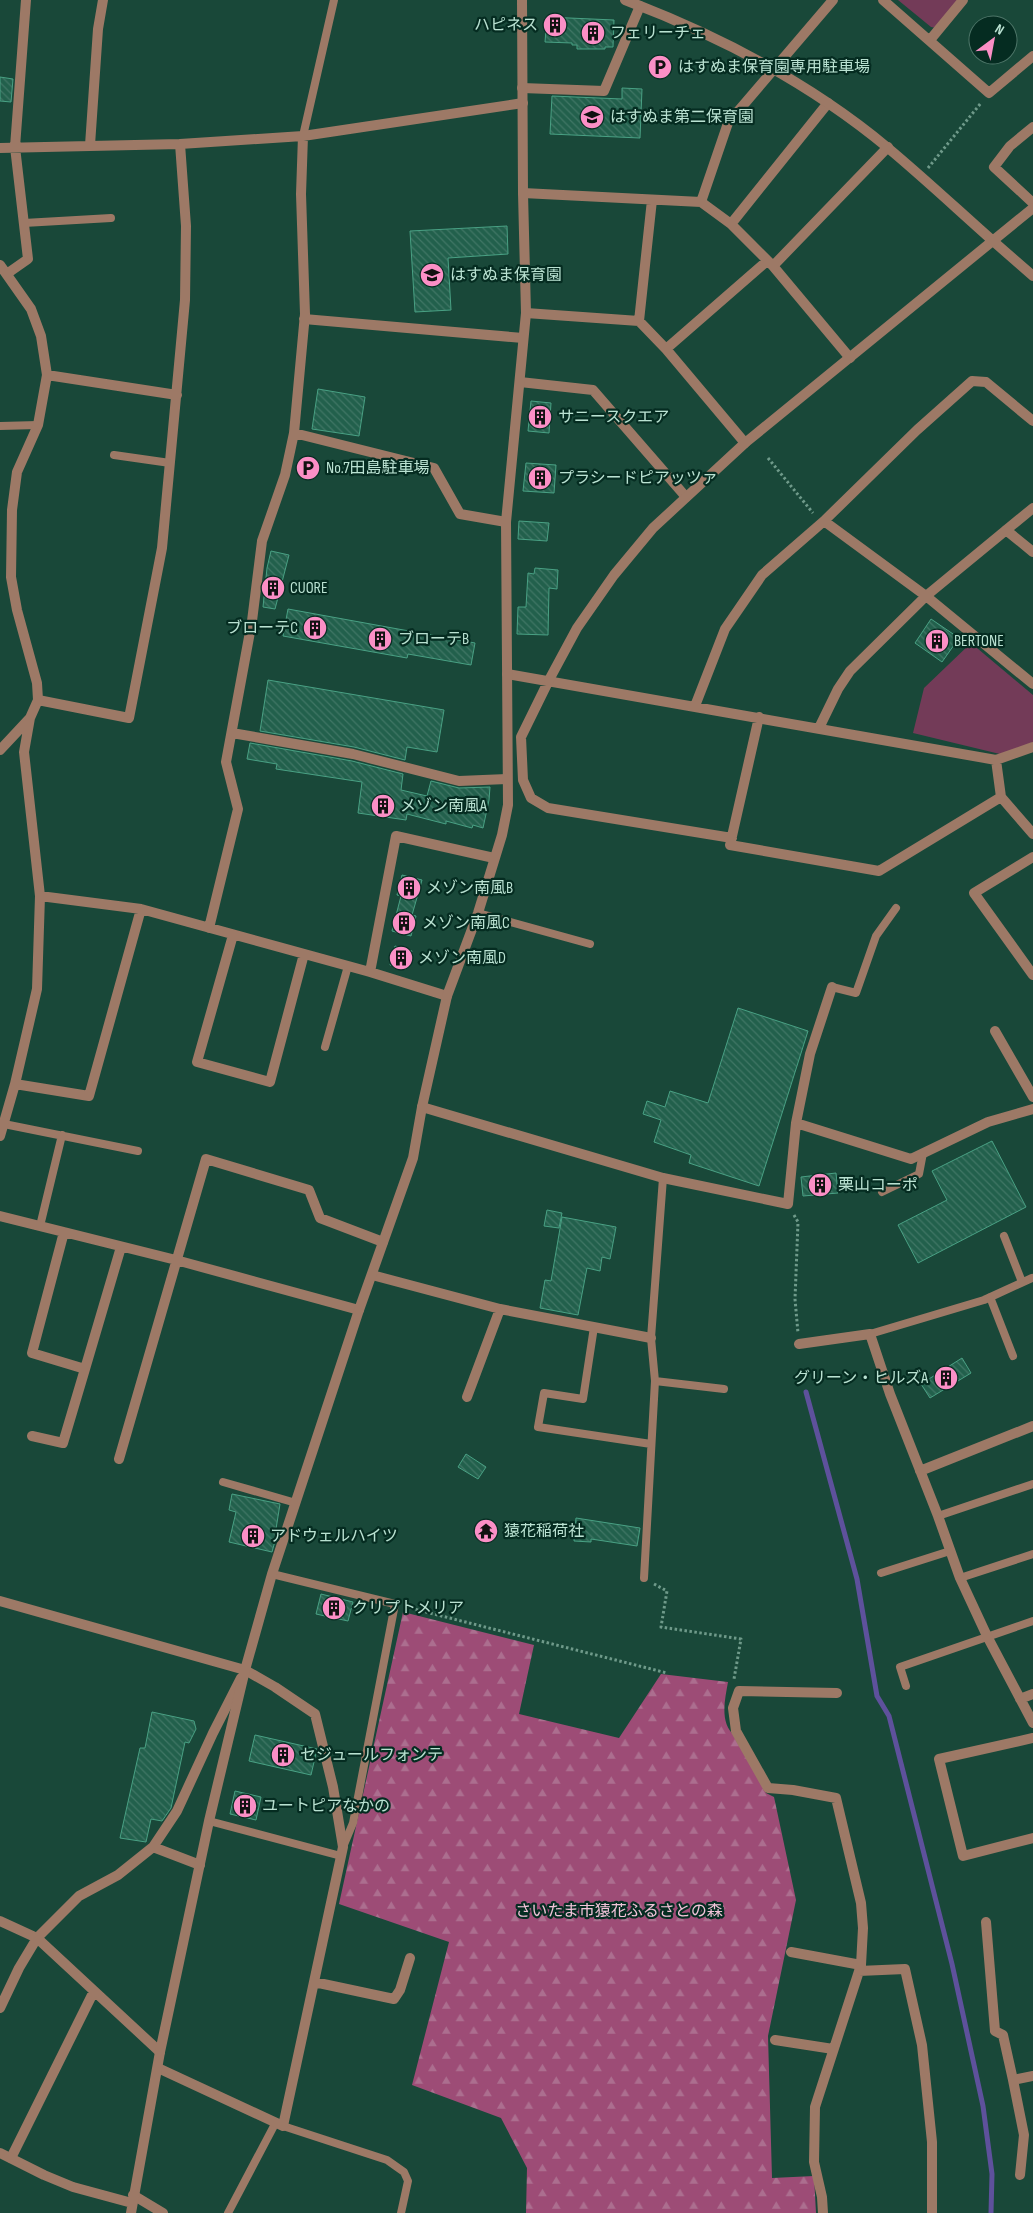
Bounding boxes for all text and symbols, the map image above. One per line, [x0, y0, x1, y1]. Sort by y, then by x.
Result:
building icon: ハピネス [542, 12, 568, 38]
north arrow [968, 15, 1018, 65]
place label: ハピネス [474, 16, 538, 35]
building icon: フェリーチェ [580, 20, 606, 46]
text: N [992, 20, 1007, 39]
place label: フェリーチェ [610, 24, 706, 43]
parking icon: はすぬま保育園専用駐車場 [647, 54, 673, 80]
place label: はすぬま保育園専用駐車場 [678, 58, 870, 77]
school or university icon: はすぬま第二保育園 [579, 104, 605, 130]
place label: はすぬま第二保育園 [610, 108, 754, 127]
school or university icon: はすぬま保育園 [419, 262, 445, 288]
place label: はすぬま保育園 [450, 266, 562, 285]
building icon: サニースクエア [527, 404, 553, 430]
place label: サニースクエア [558, 408, 669, 427]
parking icon: No.7田島駐車場 [295, 455, 321, 481]
place label: No.7田島駐車場 [326, 459, 430, 478]
building icon: プラシードピアッツァ [527, 465, 553, 491]
place label: プラシードピアッツァ [558, 469, 718, 488]
building icon: CUORE [260, 575, 286, 601]
place label: CUORE [290, 579, 328, 598]
building icon: ブローテC [302, 615, 328, 641]
place label: ブローテC [226, 619, 298, 638]
building icon: ブローテB [367, 626, 393, 652]
building icon: BERTONE [924, 628, 950, 654]
place label: ブローテB [398, 630, 469, 649]
place label: BERTONE [954, 632, 1004, 651]
building icon: メゾン南風A [370, 793, 396, 819]
place label: メゾン南風A [400, 797, 487, 816]
building icon: メゾン南風B [396, 875, 422, 901]
place label: メゾン南風B [426, 879, 513, 898]
building icon: メゾン南風C [391, 910, 417, 936]
place label: メゾン南風C [422, 914, 510, 933]
building icon: メゾン南風D [388, 945, 414, 971]
place label: メゾン南風D [418, 949, 506, 968]
building icon: 栗山コーポ [807, 1172, 833, 1198]
place label: 栗山コーポ [838, 1176, 918, 1195]
building icon: グリーン・ヒルズA [933, 1365, 959, 1391]
place label: グリーン・ヒルズA [794, 1369, 928, 1388]
temple icon: 猿花稲荷社 [473, 1518, 499, 1544]
place label: 猿花稲荷社 [504, 1522, 584, 1541]
building icon: アドウェルハイツ [240, 1523, 266, 1549]
place label: アドウェルハイツ [270, 1527, 398, 1546]
building icon: クリプトメリア [321, 1595, 347, 1621]
place label: クリプトメリア [352, 1599, 464, 1618]
building icon: セジュールフォンテ [270, 1742, 296, 1768]
place label: セジュールフォンテ [300, 1746, 443, 1765]
building icon: ユートピアなかの [232, 1793, 258, 1819]
place label: ユートピアなかの [262, 1797, 390, 1816]
park label: さいたま市猿花ふるさとの森 [515, 1902, 723, 1921]

